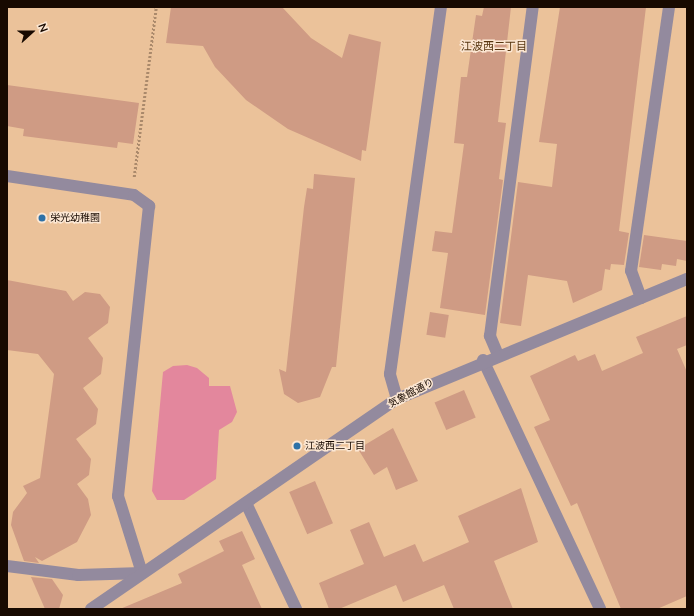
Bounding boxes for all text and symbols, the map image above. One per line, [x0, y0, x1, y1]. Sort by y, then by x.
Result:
north arrow [12, 12, 52, 52]
text: N [35, 21, 51, 34]
district label: 江波西二丁目 [461, 39, 527, 53]
place label: 栄光幼稚園 [50, 212, 100, 224]
marker: 栄光幼稚園 [37, 213, 47, 223]
street label: 気象館通り [386, 376, 436, 410]
place label: 江波西二丁目 [305, 440, 365, 452]
marker: 江波西二丁目 [292, 441, 302, 451]

